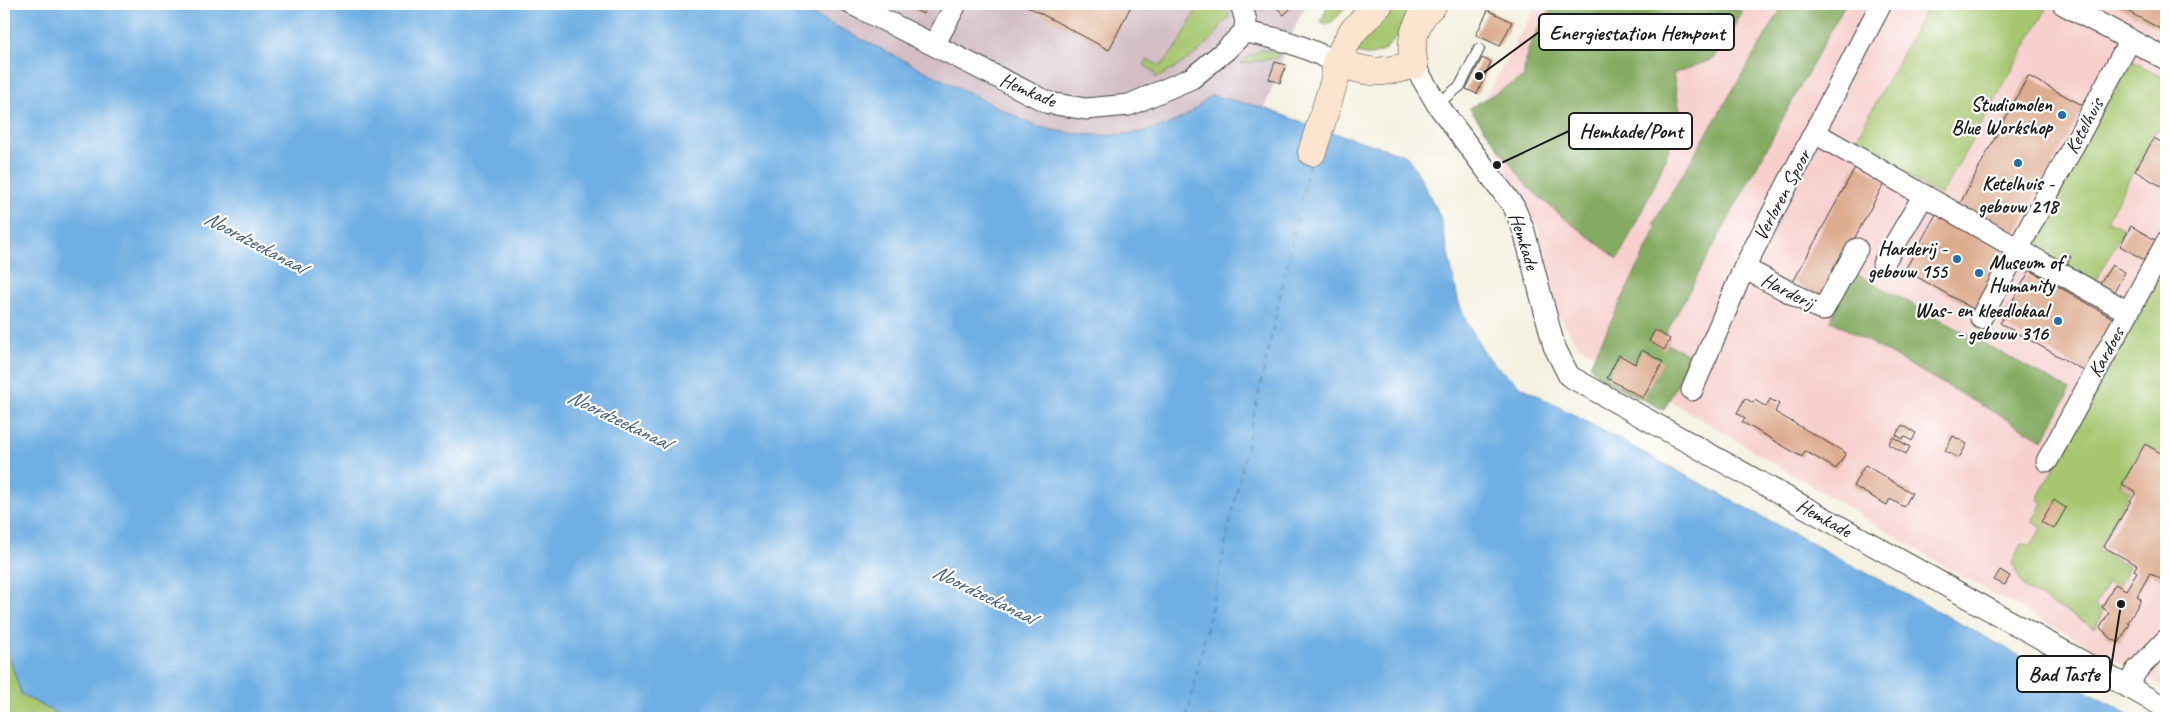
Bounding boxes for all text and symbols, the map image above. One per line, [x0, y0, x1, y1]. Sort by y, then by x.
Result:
callout: Energiestation Hempont [1539, 14, 1734, 50]
text: Energiestation Hempont [1549, 20, 1728, 46]
street label: Hemkade [996, 67, 1061, 114]
place label: Studiomolen Blue Workshop [1951, 92, 2053, 140]
street label: Ketelhuis [2059, 92, 2110, 158]
marker: Studiomolen Blue Workshop [2056, 109, 2068, 121]
callout: Hemkade/Pont [1569, 113, 1692, 149]
text: Hemkade/Pont [1579, 118, 1686, 144]
street label: Verloren Spoor [1748, 144, 1817, 245]
marker: Ketelhuis - gebouw 218 [2012, 157, 2024, 169]
place label: Ketelhuis - gebouw 218 [1978, 171, 2061, 219]
water label: Noordzeekanaal [200, 205, 316, 282]
street label: Hemkade [1503, 209, 1545, 274]
place label: Harderij - gebouw 155 [1868, 236, 1949, 284]
place label: Museum of Humanity [1989, 250, 2067, 298]
marker: Harderij - gebouw 155 [1951, 253, 1963, 265]
street label: Harderij [1757, 267, 1821, 316]
marker: Museum of Humanity [1973, 267, 1985, 279]
place label: Was- en kleedlokaal - gebouw 316 [1915, 298, 2052, 346]
marker: Was- en kleedlokaal - gebouw 316 [2052, 315, 2064, 327]
street label: Kardoes [2082, 321, 2131, 381]
water label: Noordzeekanaal [564, 383, 680, 458]
street label: Hemkade [1792, 493, 1857, 544]
water label: Noordzeekanaal [929, 558, 1045, 633]
callout: Bad Taste [2017, 656, 2110, 692]
text: Bad Taste [2028, 661, 2102, 687]

